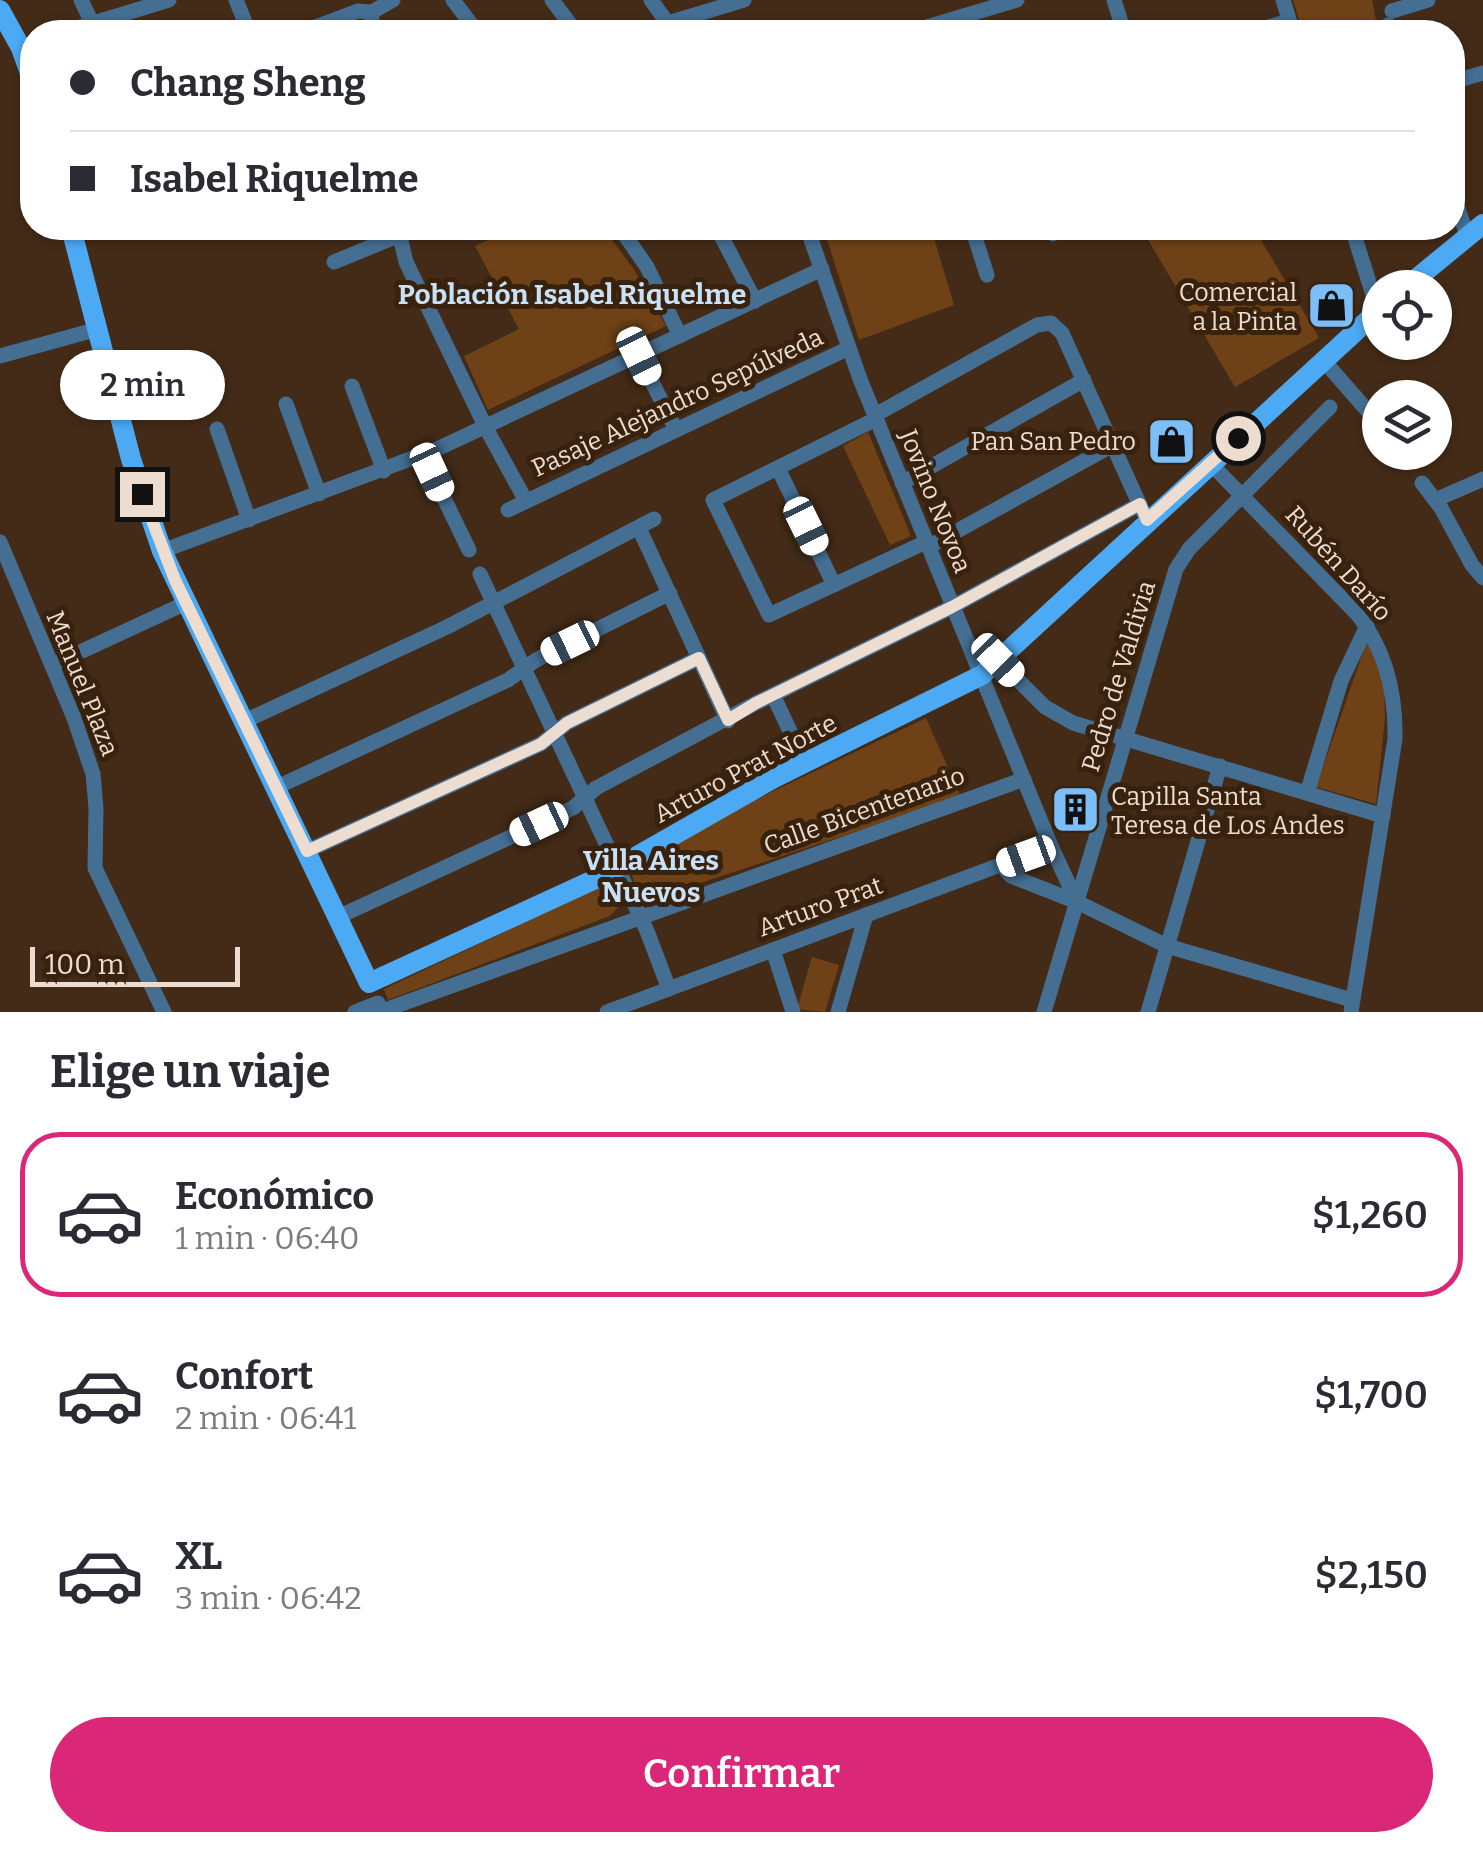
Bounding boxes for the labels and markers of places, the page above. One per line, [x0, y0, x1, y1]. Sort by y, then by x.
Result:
place label: Comercial a la Pinta [1179, 278, 1297, 337]
shop icon: Comercial a la Pinta [1306, 280, 1358, 332]
shop icon: Pan San Pedro [1145, 415, 1197, 467]
place label: Pan San Pedro [970, 427, 1136, 457]
place label: Capilla Santa Teresa de Los Andes [1111, 782, 1345, 841]
building icon: Capilla Santa Teresa de Los Andes [1050, 784, 1102, 836]

